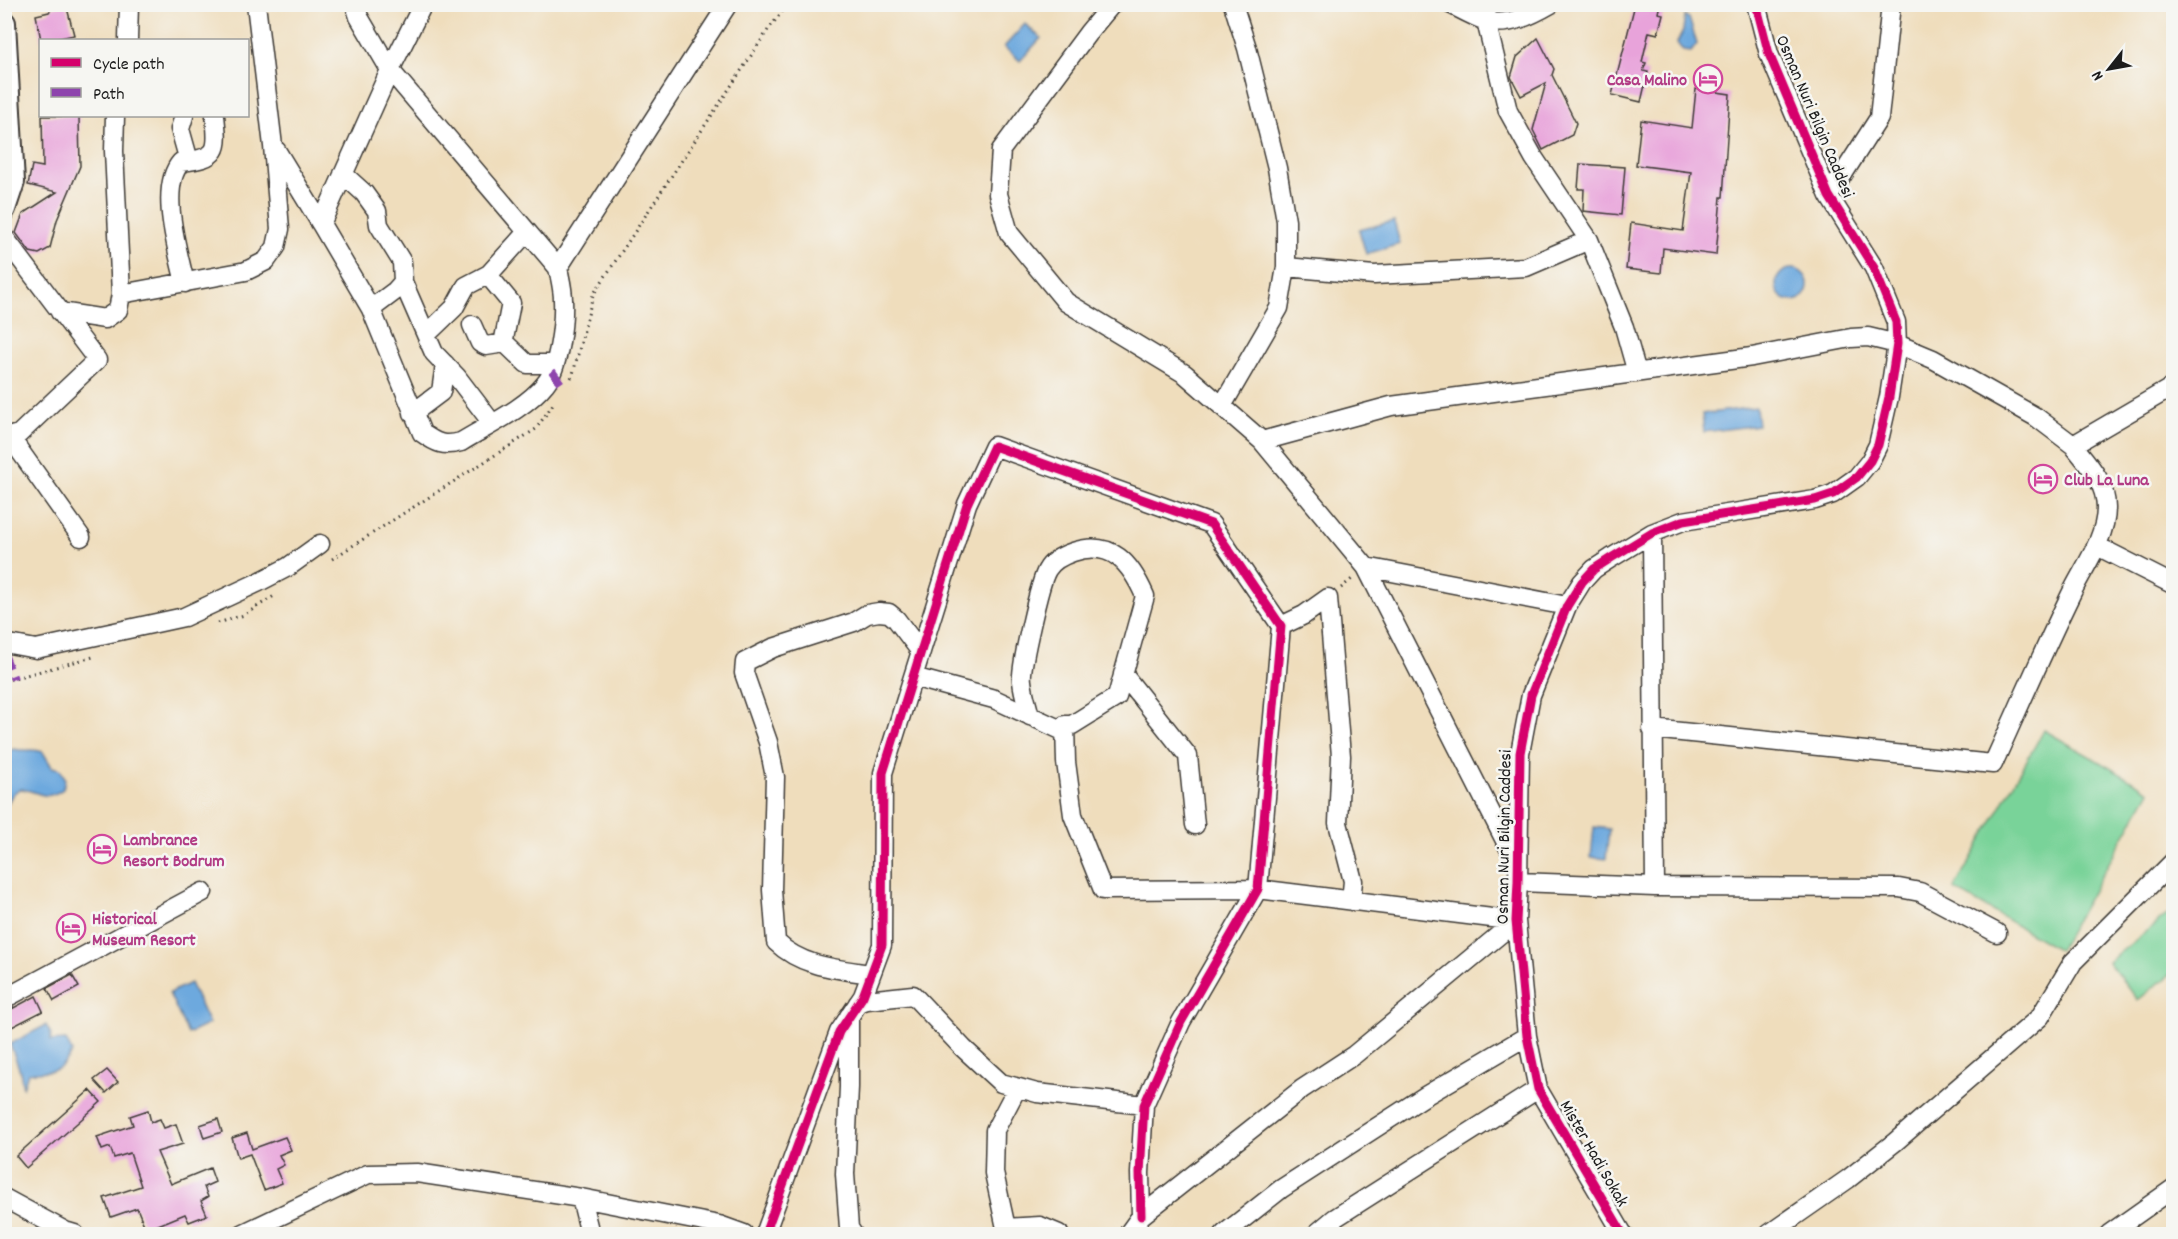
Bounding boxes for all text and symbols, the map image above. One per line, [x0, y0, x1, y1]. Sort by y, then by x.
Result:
street label: Osman Nuri Bilgin Caddesi [1768, 32, 1859, 202]
legend [39, 39, 249, 117]
north arrow [2079, 39, 2139, 99]
text: Cycle path [93, 53, 164, 78]
hotel icon: Casa Malino [1692, 63, 1724, 95]
text: N [2086, 66, 2110, 85]
place label: Casa Malino [1607, 69, 1687, 94]
text: Path [93, 83, 125, 108]
hotel icon: Club La Luna [2027, 463, 2059, 495]
place label: Club La Luna [2064, 469, 2149, 494]
street label: Osman Nuri Bilgin Caddesi [1491, 750, 1520, 925]
place label: Lambrance Resort Bodrum [123, 829, 225, 875]
hotel icon: Lambrance Resort Bodrum [86, 833, 118, 865]
place label: Historical Museum Resort [92, 908, 196, 954]
hotel icon: Historical Museum Resort [55, 912, 87, 944]
street label: Mister Hadi Sokak [1552, 1096, 1634, 1212]

